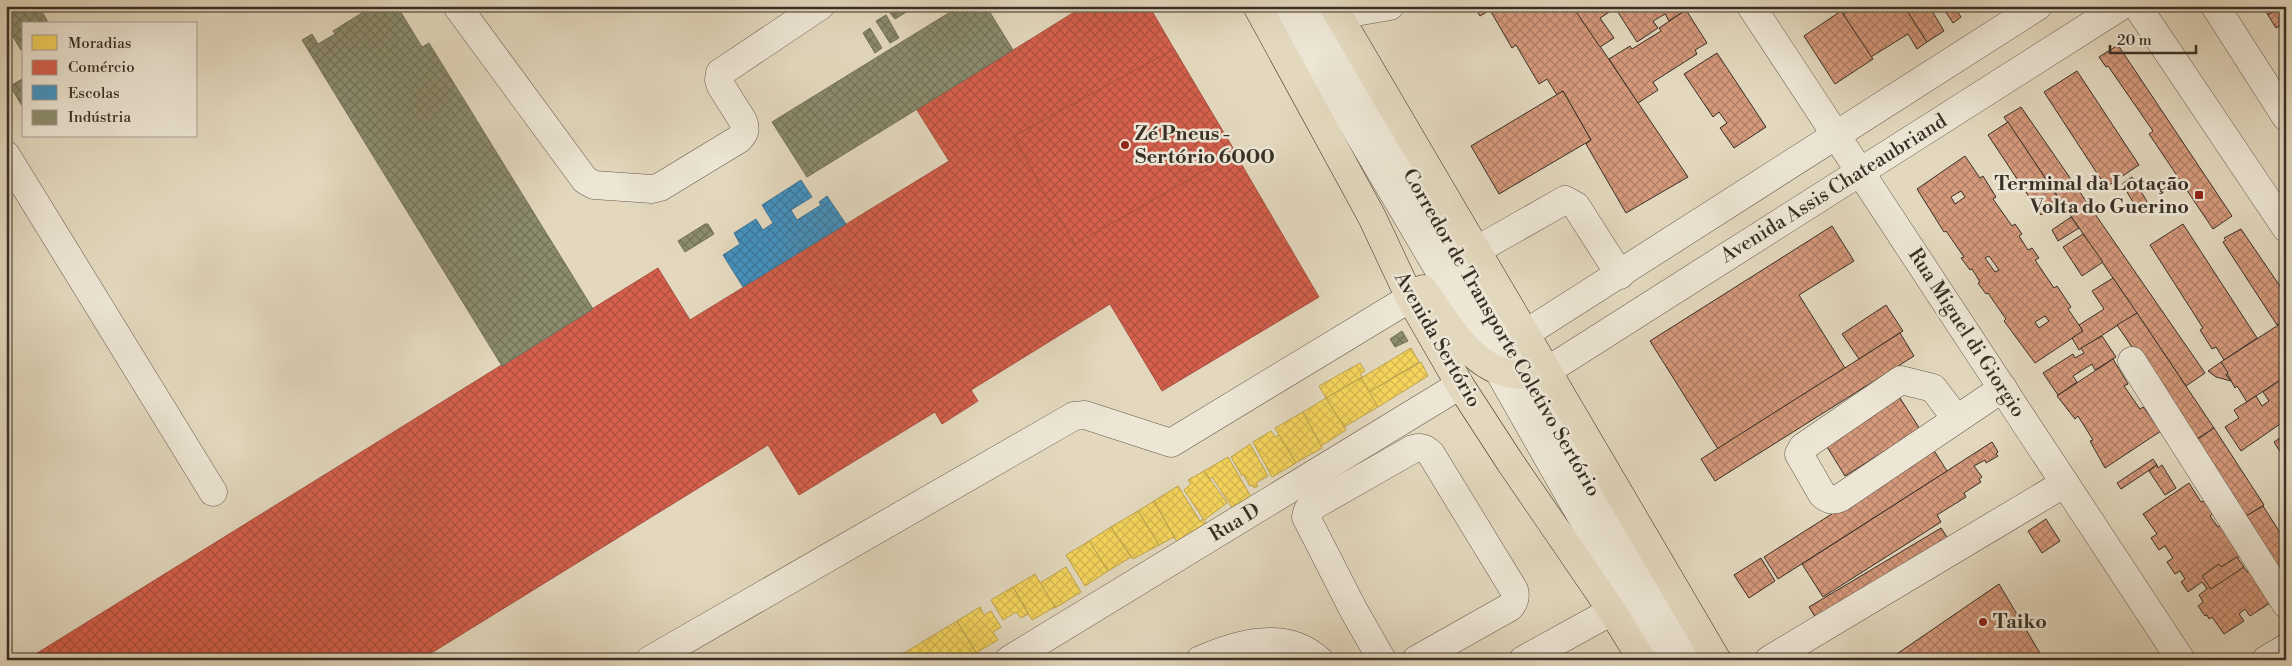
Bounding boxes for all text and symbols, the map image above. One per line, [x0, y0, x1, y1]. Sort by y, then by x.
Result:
legend [22, 22, 198, 138]
scale bar [2110, 22, 2196, 54]
text: 20 m [2117, 31, 2152, 50]
text: Moradias [68, 34, 131, 53]
text: Comércio [68, 58, 135, 77]
text: Escolas [68, 84, 120, 103]
text: Indústria [68, 108, 131, 127]
street label: Avenida Assis Chateaubriand [1715, 109, 1952, 270]
place label: Zé Pneus - Sertório 6000 [1135, 122, 1275, 170]
marker: Zé Pneus - Sertório 6000 [1119, 139, 1131, 151]
street label: Corredor de Transporte Coletivo Sertório [1397, 165, 1605, 501]
place label: Terminal da Lotação Volta do Guerino [1995, 172, 2189, 220]
marker: Terminal da Lotação Volta do Guerino [2193, 189, 2205, 201]
street label: Rua Miguel di Giorgio [1902, 244, 2030, 422]
street label: Avenida Sertório [1388, 267, 1486, 412]
street label: Rua D [1205, 498, 1265, 548]
place label: Taiko [1993, 610, 2047, 635]
marker: Taiko [1977, 616, 1989, 628]

